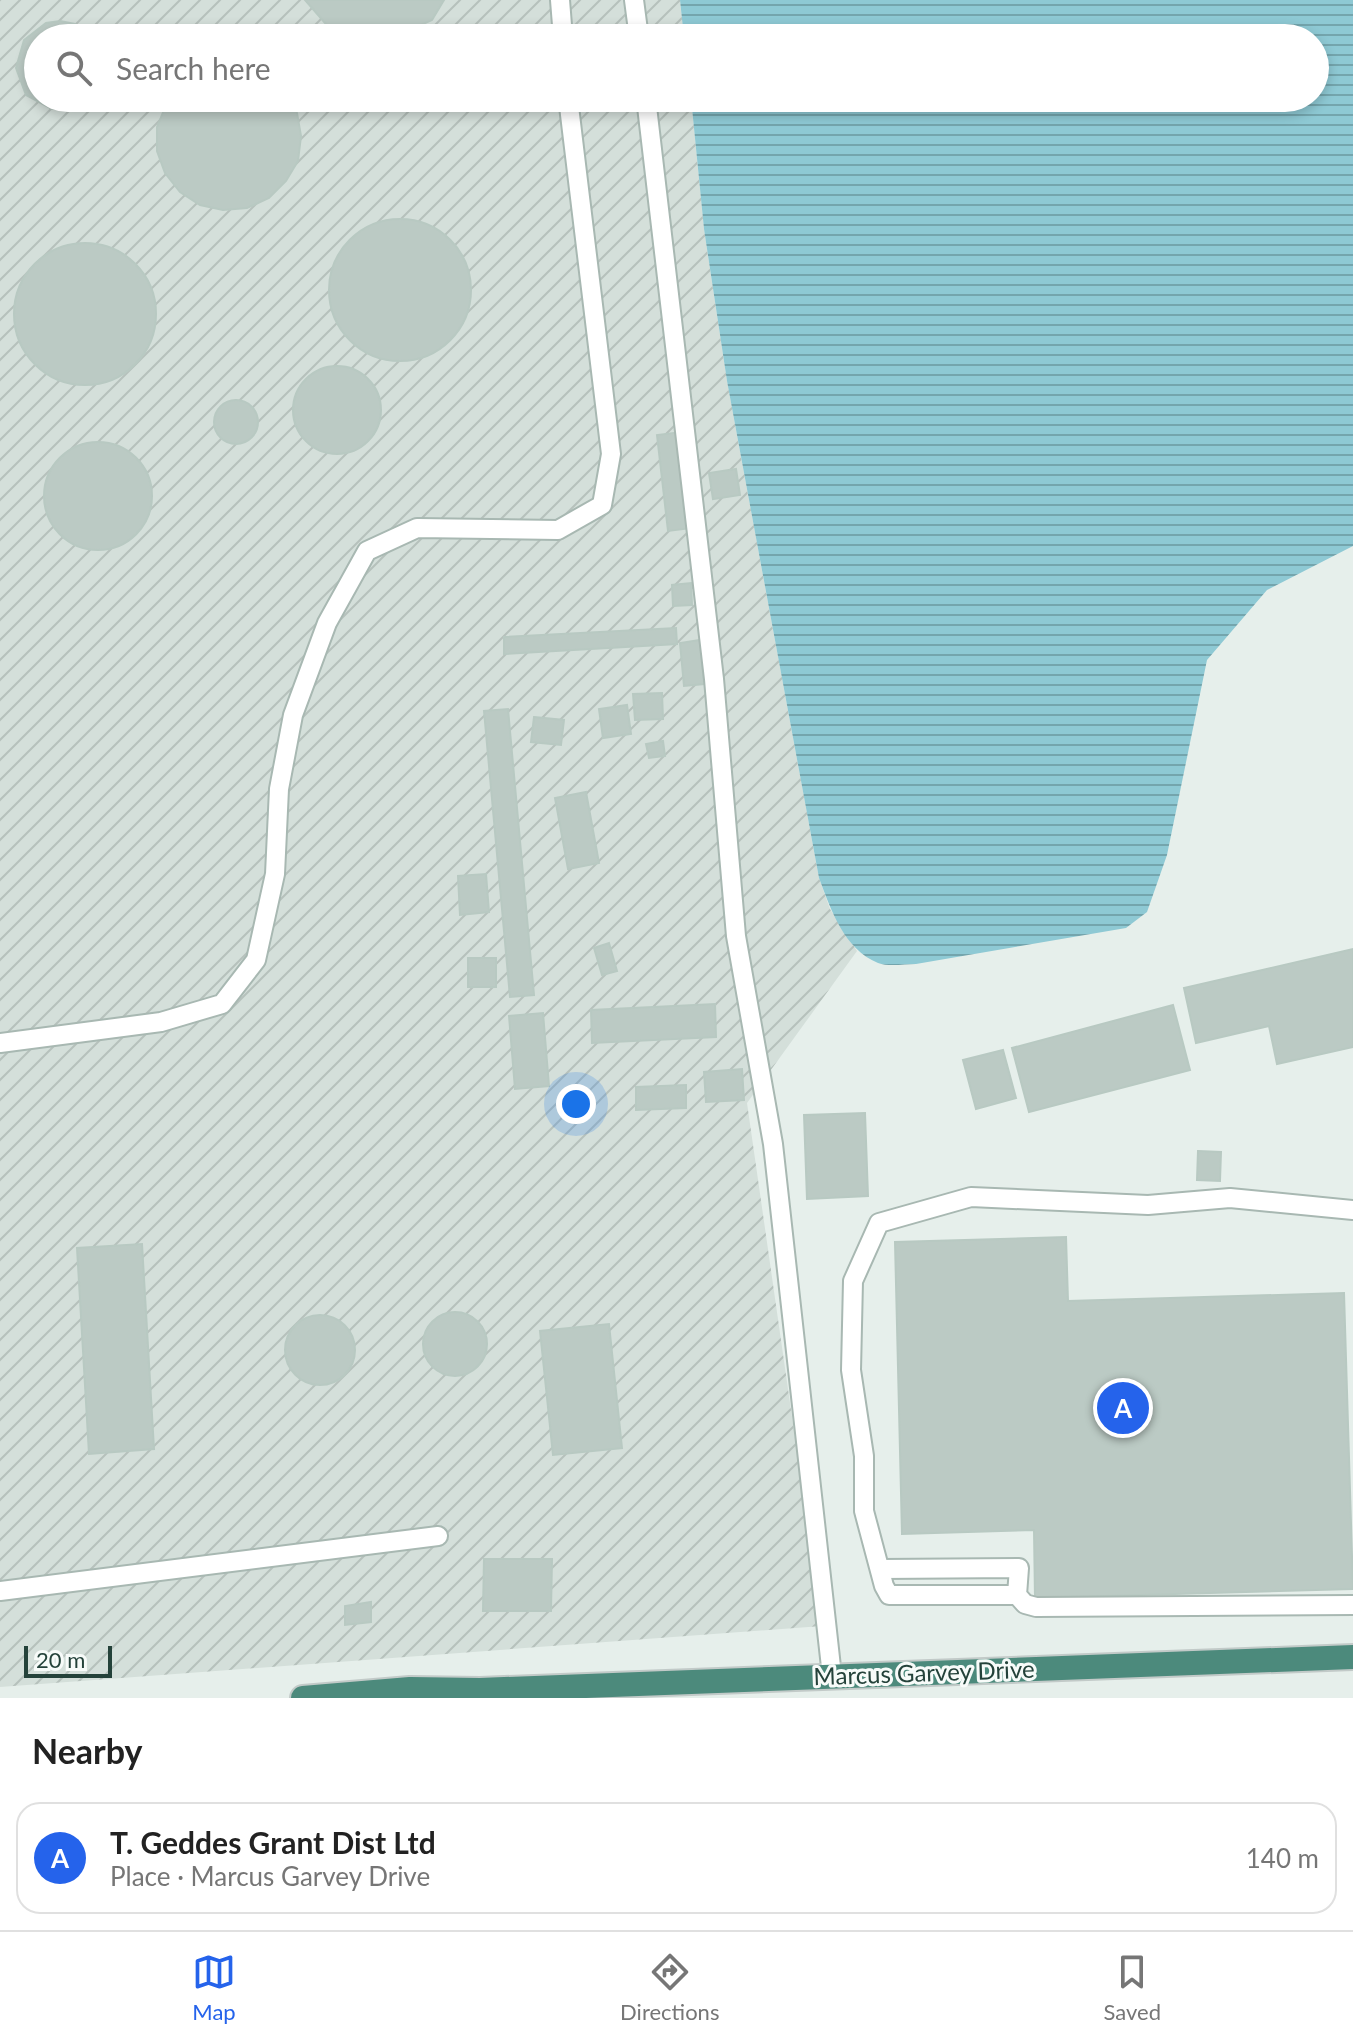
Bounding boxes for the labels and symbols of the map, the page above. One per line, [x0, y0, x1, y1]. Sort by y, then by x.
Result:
your location [556, 1084, 596, 1124]
pin: A [1097, 1378, 1149, 1438]
scale bar [24, 1642, 112, 1678]
street label: Marcus Garvey Drive [813, 1654, 1035, 1690]

